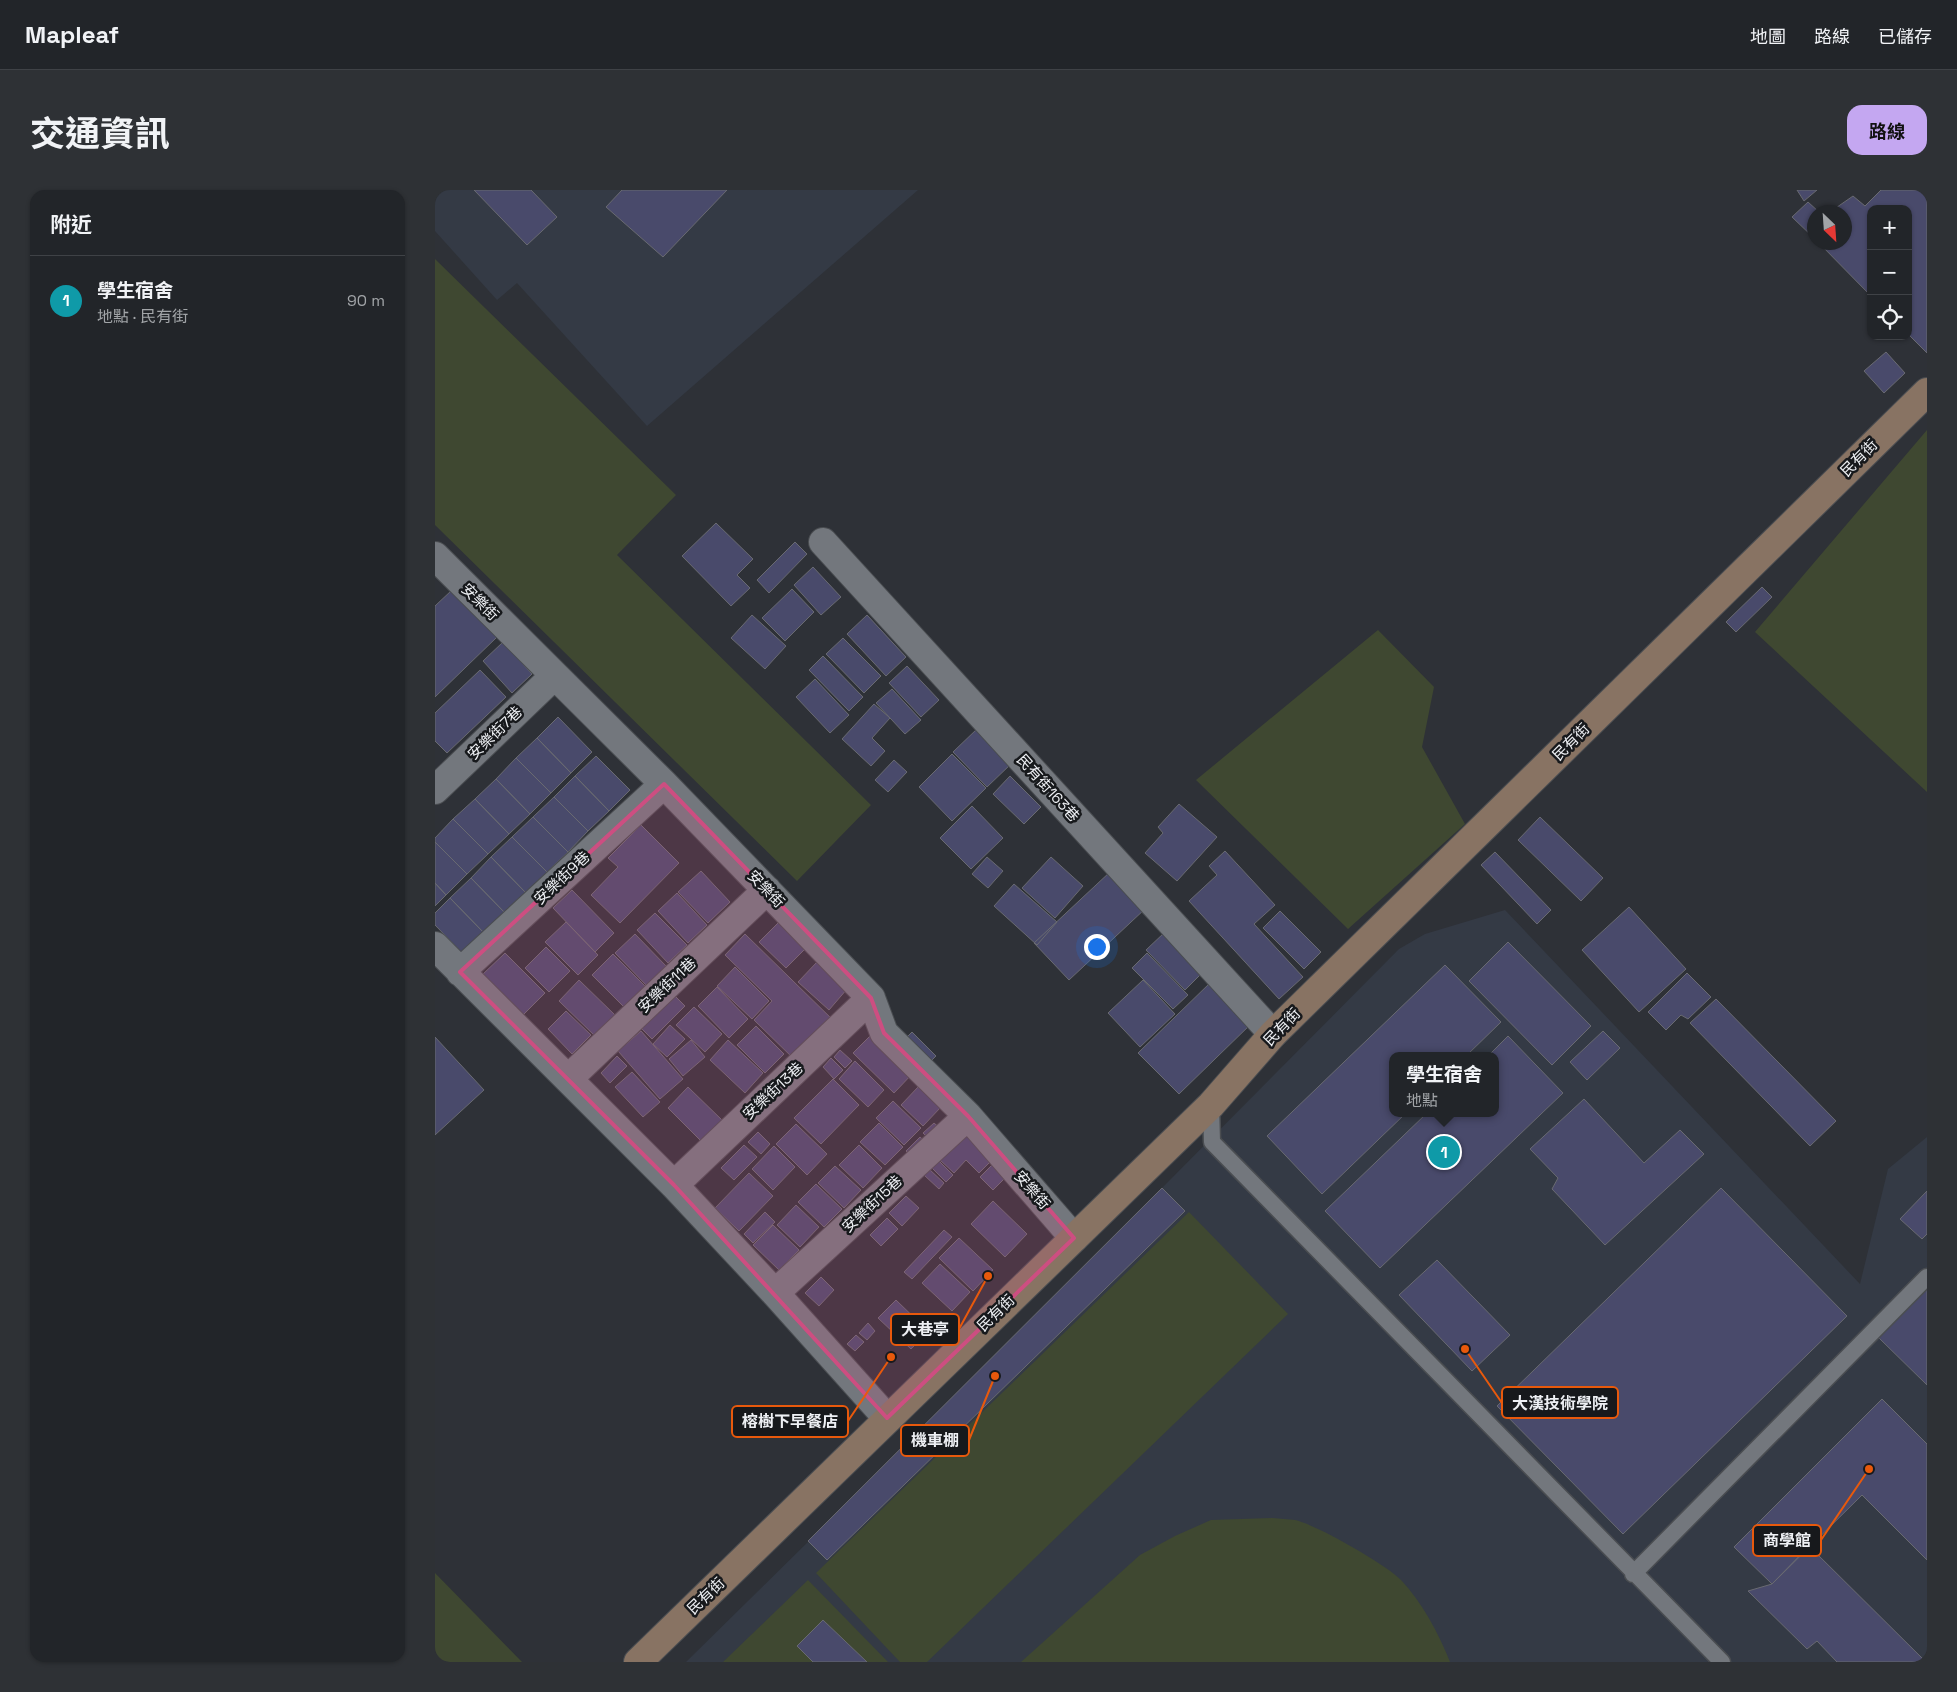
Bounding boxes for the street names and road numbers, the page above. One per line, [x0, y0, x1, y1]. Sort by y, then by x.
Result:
street label: 民有街 [1836, 435, 1881, 480]
street label: 安樂街 [458, 579, 503, 624]
street label: 安樂街7巷 [463, 702, 526, 763]
street label: 民有街 [1548, 719, 1593, 764]
street label: 民有街163巷 [1013, 750, 1084, 825]
street label: 安樂街9巷 [530, 847, 593, 908]
street label: 安樂街 [744, 866, 789, 911]
street label: 安樂街11巷 [634, 953, 700, 1016]
street label: 民有街 [1259, 1004, 1304, 1049]
street label: 安樂街13巷 [739, 1058, 807, 1123]
street label: 安樂街 [1010, 1166, 1054, 1213]
street label: 安樂街15巷 [838, 1171, 906, 1236]
street label: 民有街 [973, 1290, 1018, 1335]
street label: 民有街 [683, 1573, 728, 1618]

